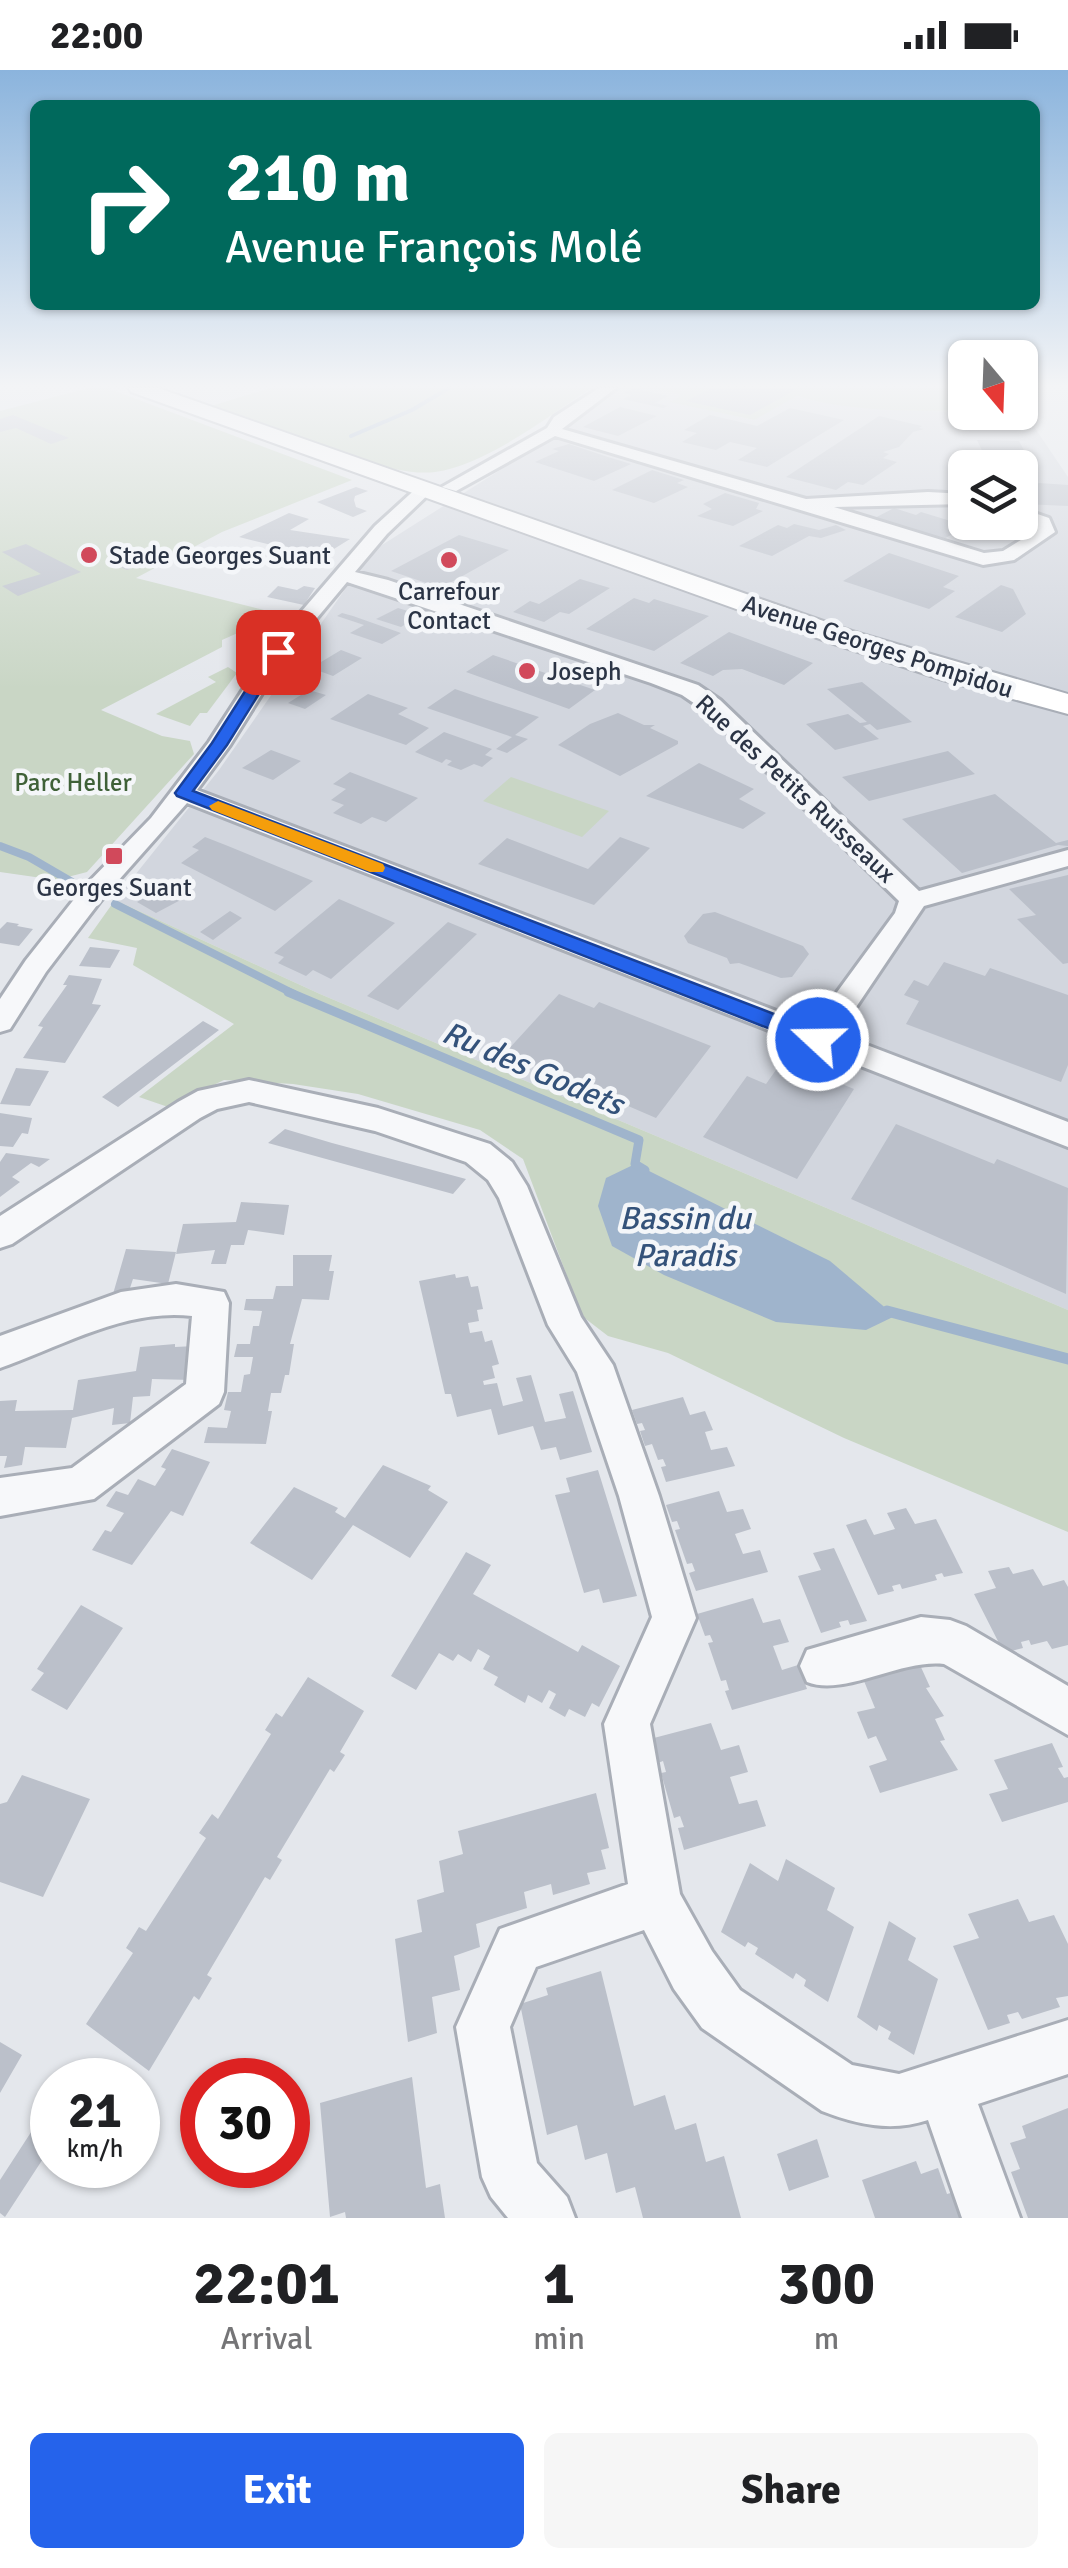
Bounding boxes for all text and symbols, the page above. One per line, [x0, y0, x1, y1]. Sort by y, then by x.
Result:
text: 22:00 [50, 12, 143, 59]
text: 210 m [225, 134, 410, 220]
icon: right [60, 140, 190, 270]
text: Avenue François Molé [225, 220, 643, 275]
north arrow [948, 340, 1038, 430]
map controls [948, 340, 1038, 540]
button: layers [948, 450, 1038, 540]
place label: Stade Georges Suant [109, 540, 331, 571]
marker: Stade Georges Suant [78, 544, 100, 566]
marker: Carrefour Contact [438, 549, 460, 571]
place label: Carrefour Contact [398, 576, 501, 636]
street label: Avenue Georges Pompidou [739, 588, 1017, 705]
pin [236, 610, 321, 695]
icon: arrive [251, 625, 306, 680]
place label: Joseph [547, 656, 622, 687]
marker: Joseph [516, 660, 538, 682]
street label: Rue des Petits Ruisseaux [689, 688, 902, 889]
park label: Parc Heller [14, 767, 133, 798]
marker: Georges Suant [103, 845, 125, 867]
place label: Georges Suant [36, 872, 192, 903]
position arrow [766, 988, 870, 1092]
water label: Ru des Godets [437, 1013, 632, 1125]
water label: Bassin du Paradis [619, 1199, 752, 1275]
speed limit sign: 30 [180, 2058, 310, 2188]
text: 21 [68, 2080, 122, 2142]
text: km/h [67, 2133, 123, 2164]
text: 22:01 [193, 2247, 340, 2321]
text: 1 [543, 2247, 575, 2321]
text: 300 [778, 2247, 875, 2321]
text: Arrival [221, 2319, 313, 2358]
text: min [533, 2319, 585, 2358]
text: m [814, 2319, 839, 2358]
button: Exit [30, 2433, 524, 2548]
button: Share [544, 2433, 1038, 2548]

